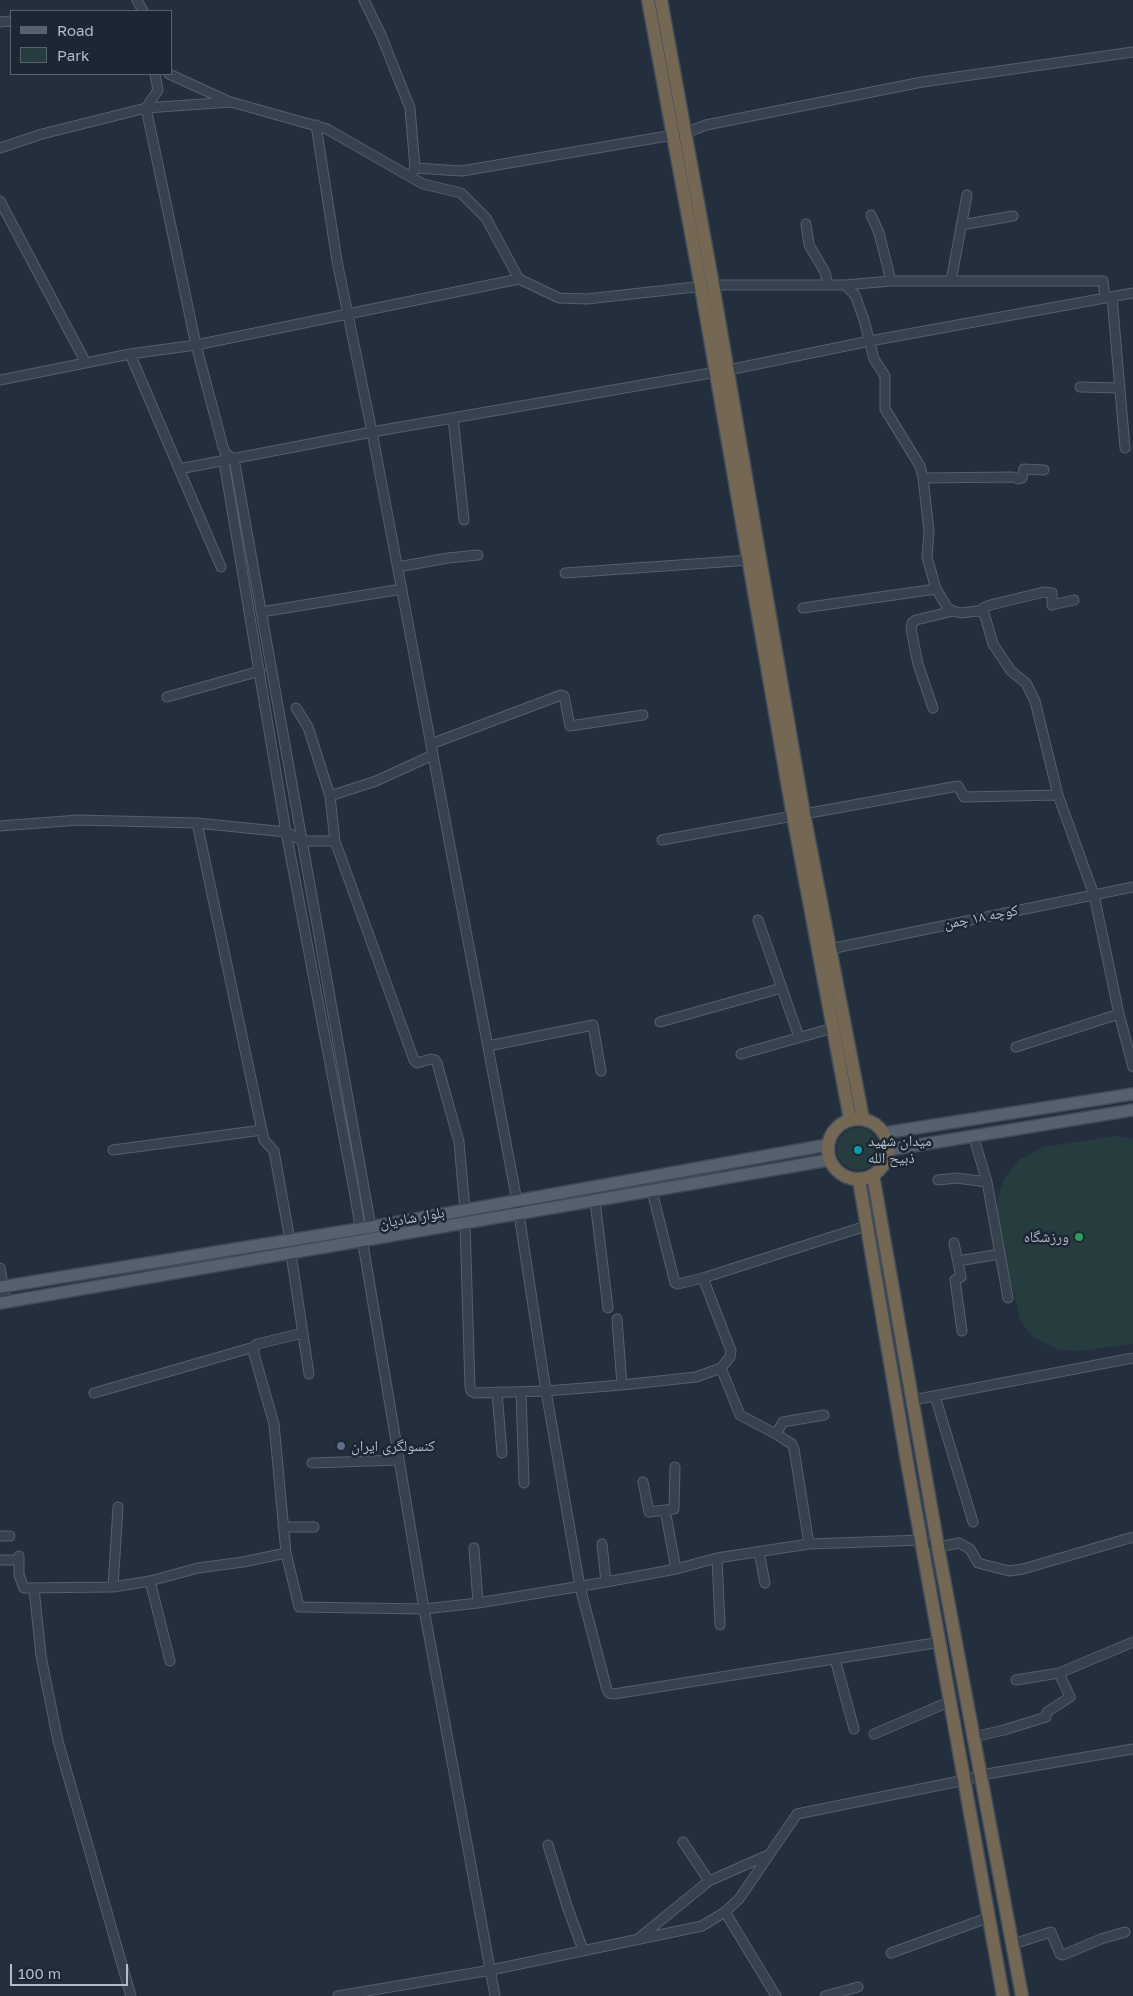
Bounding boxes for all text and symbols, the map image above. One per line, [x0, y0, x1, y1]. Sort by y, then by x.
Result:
legend [10, 10, 172, 75]
text: Road [57, 21, 94, 39]
text: Park [57, 46, 89, 64]
street label: كوچه ١٨ چمن [942, 901, 1020, 933]
place label: میدان شهید ذبیح الله [868, 1132, 932, 1167]
marker: میدان شهید ذبیح الله [852, 1144, 864, 1156]
street label: بلوار شادیان [378, 1203, 446, 1233]
place label: ورزشگاه [1024, 1228, 1069, 1246]
marker: ورزشگاه [1073, 1231, 1085, 1243]
place label: کنسولگری ایران [351, 1437, 435, 1455]
marker: کنسولگری ایران [335, 1440, 347, 1452]
scale bar [12, 1954, 130, 1986]
text: 100 m [18, 1964, 61, 1982]

